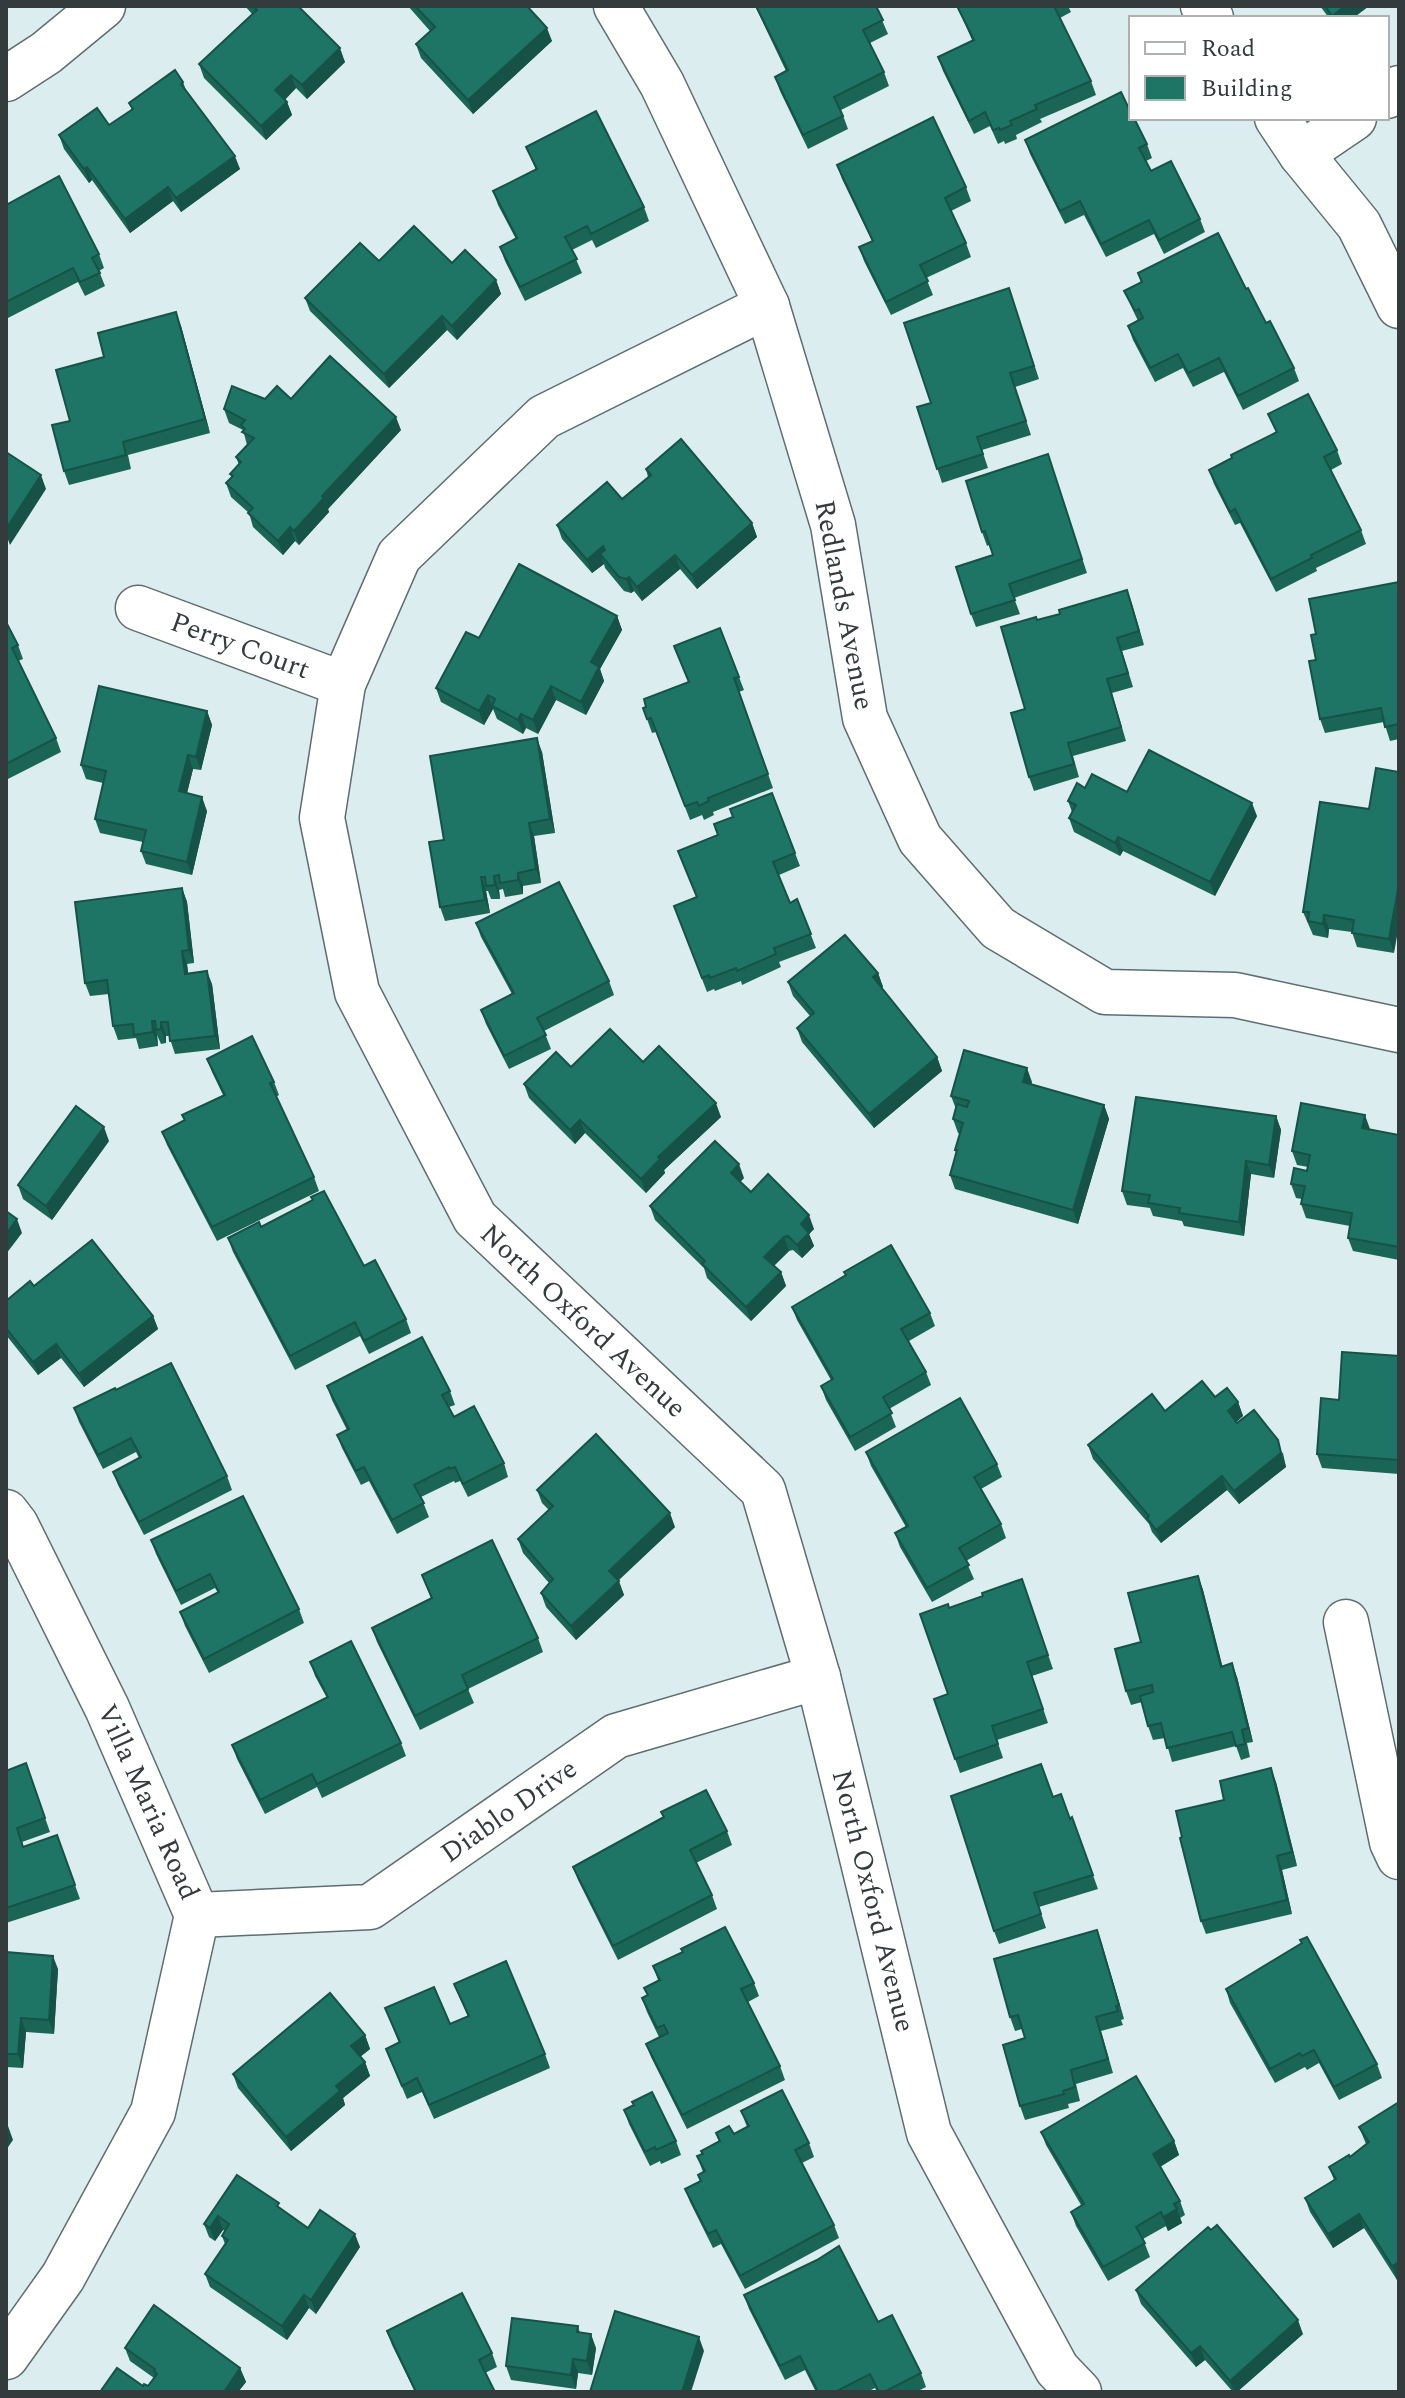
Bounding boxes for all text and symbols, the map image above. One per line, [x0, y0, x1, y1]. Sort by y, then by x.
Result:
legend [1129, 16, 1389, 120]
text: Road [1201, 31, 1255, 67]
text: Building [1201, 71, 1293, 107]
street label: Redlands Avenue [803, 496, 885, 714]
street label: Perry Court [164, 601, 316, 691]
street label: North Oxford Avenue [470, 1213, 696, 1429]
street label: Villa Maria Road [85, 1697, 211, 1907]
street label: Diablo Drive [432, 1748, 586, 1874]
street label: North Oxford Avenue [820, 1765, 926, 2037]

